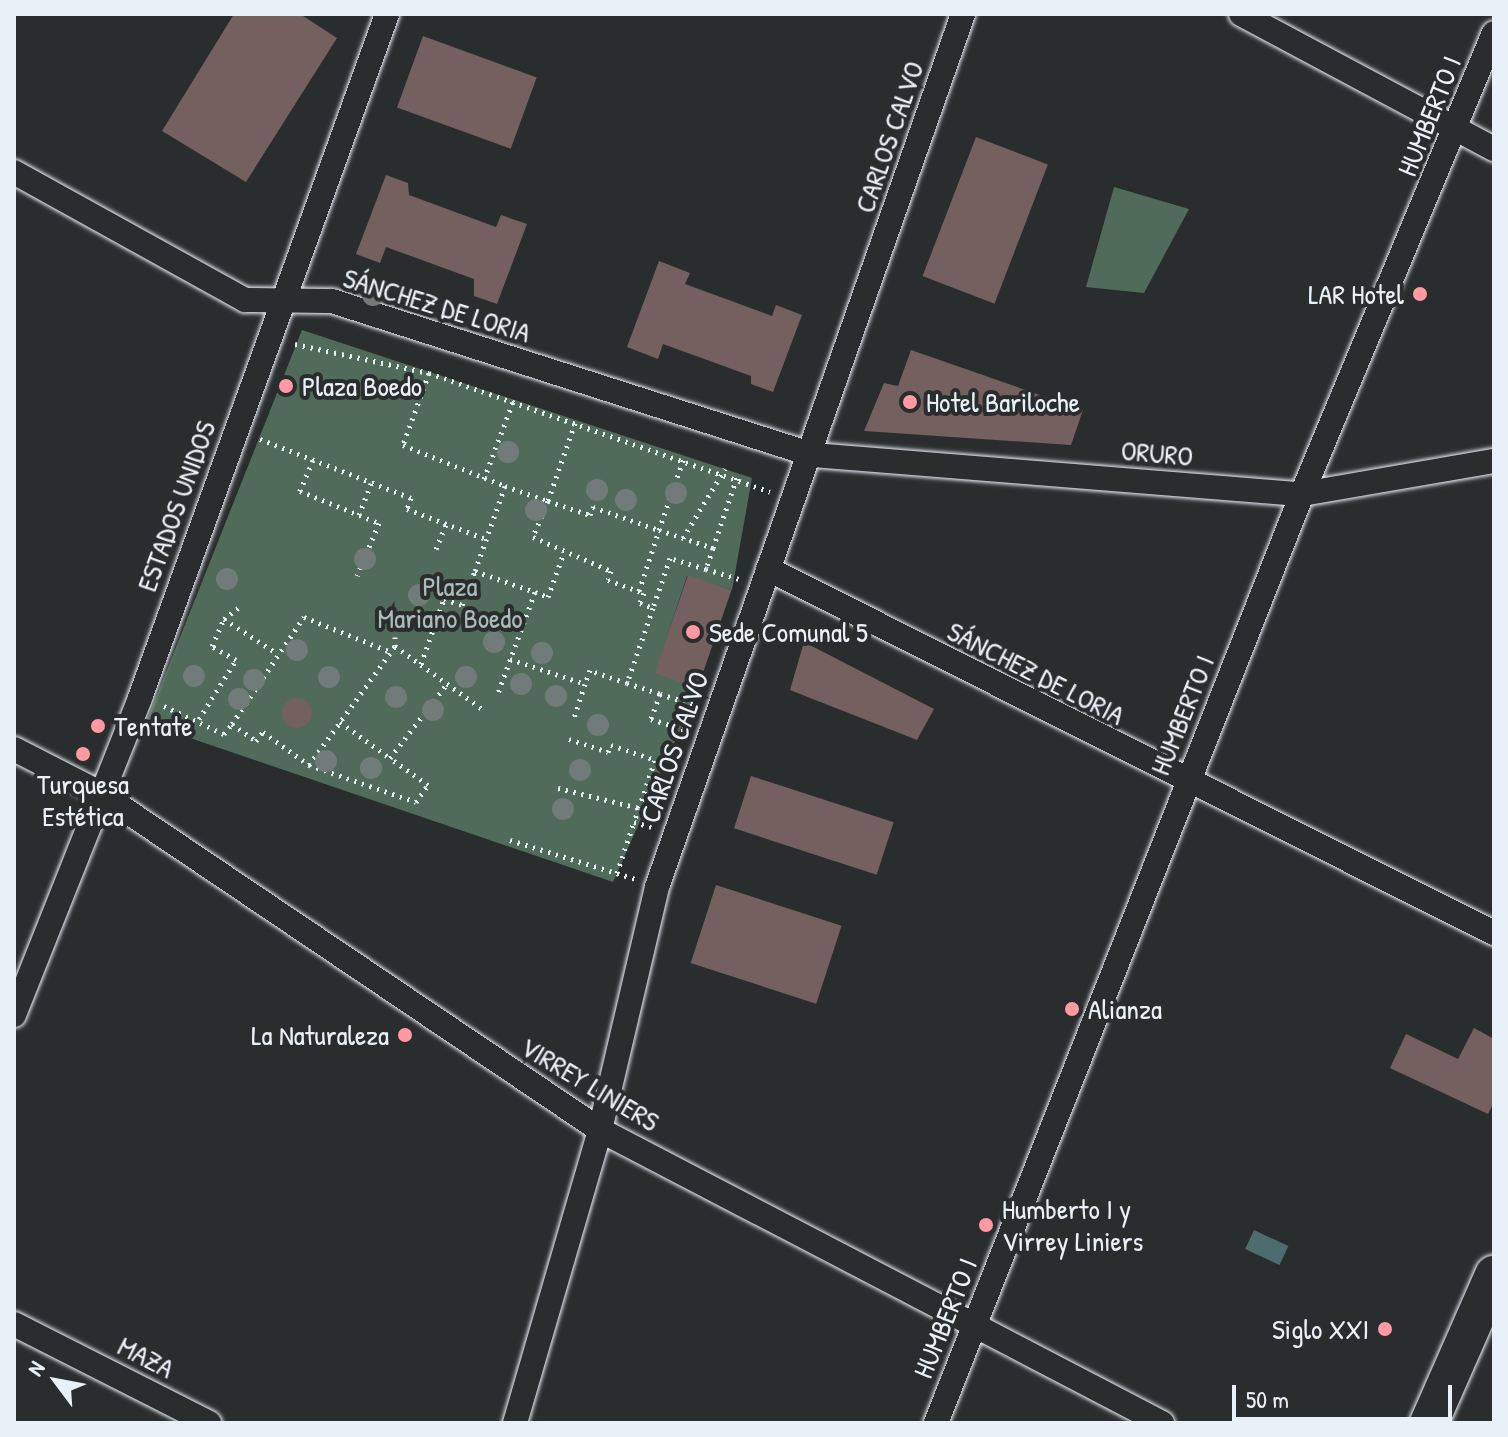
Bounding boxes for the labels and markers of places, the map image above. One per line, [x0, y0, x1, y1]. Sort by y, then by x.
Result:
place label: LAR Hotel [1308, 277, 1404, 311]
marker: LAR Hotel [1411, 285, 1429, 303]
place label: Plaza Boedo [302, 369, 422, 403]
marker: Plaza Boedo [277, 377, 295, 395]
place label: Hotel Bariloche [926, 385, 1080, 419]
marker: Hotel Bariloche [901, 393, 919, 411]
place label: Sede Comunal 5 [709, 615, 868, 649]
marker: Sede Comunal 5 [684, 623, 702, 641]
place label: Tentate [114, 709, 192, 743]
marker: Tentate [89, 717, 107, 735]
marker: Turquesa Estética [74, 745, 92, 763]
place label: Turquesa Estética [37, 767, 129, 833]
place label: Alianza [1088, 992, 1162, 1026]
marker: Alianza [1063, 1000, 1081, 1018]
place label: La Naturaleza [251, 1018, 389, 1052]
marker: La Naturaleza [396, 1026, 414, 1044]
place label: Humberto I y Virrey Liniers [1002, 1192, 1143, 1258]
marker: Humberto I y Virrey Liniers [977, 1216, 995, 1234]
place label: Siglo XXI [1272, 1312, 1369, 1346]
marker: Siglo XXI [1376, 1320, 1394, 1338]

